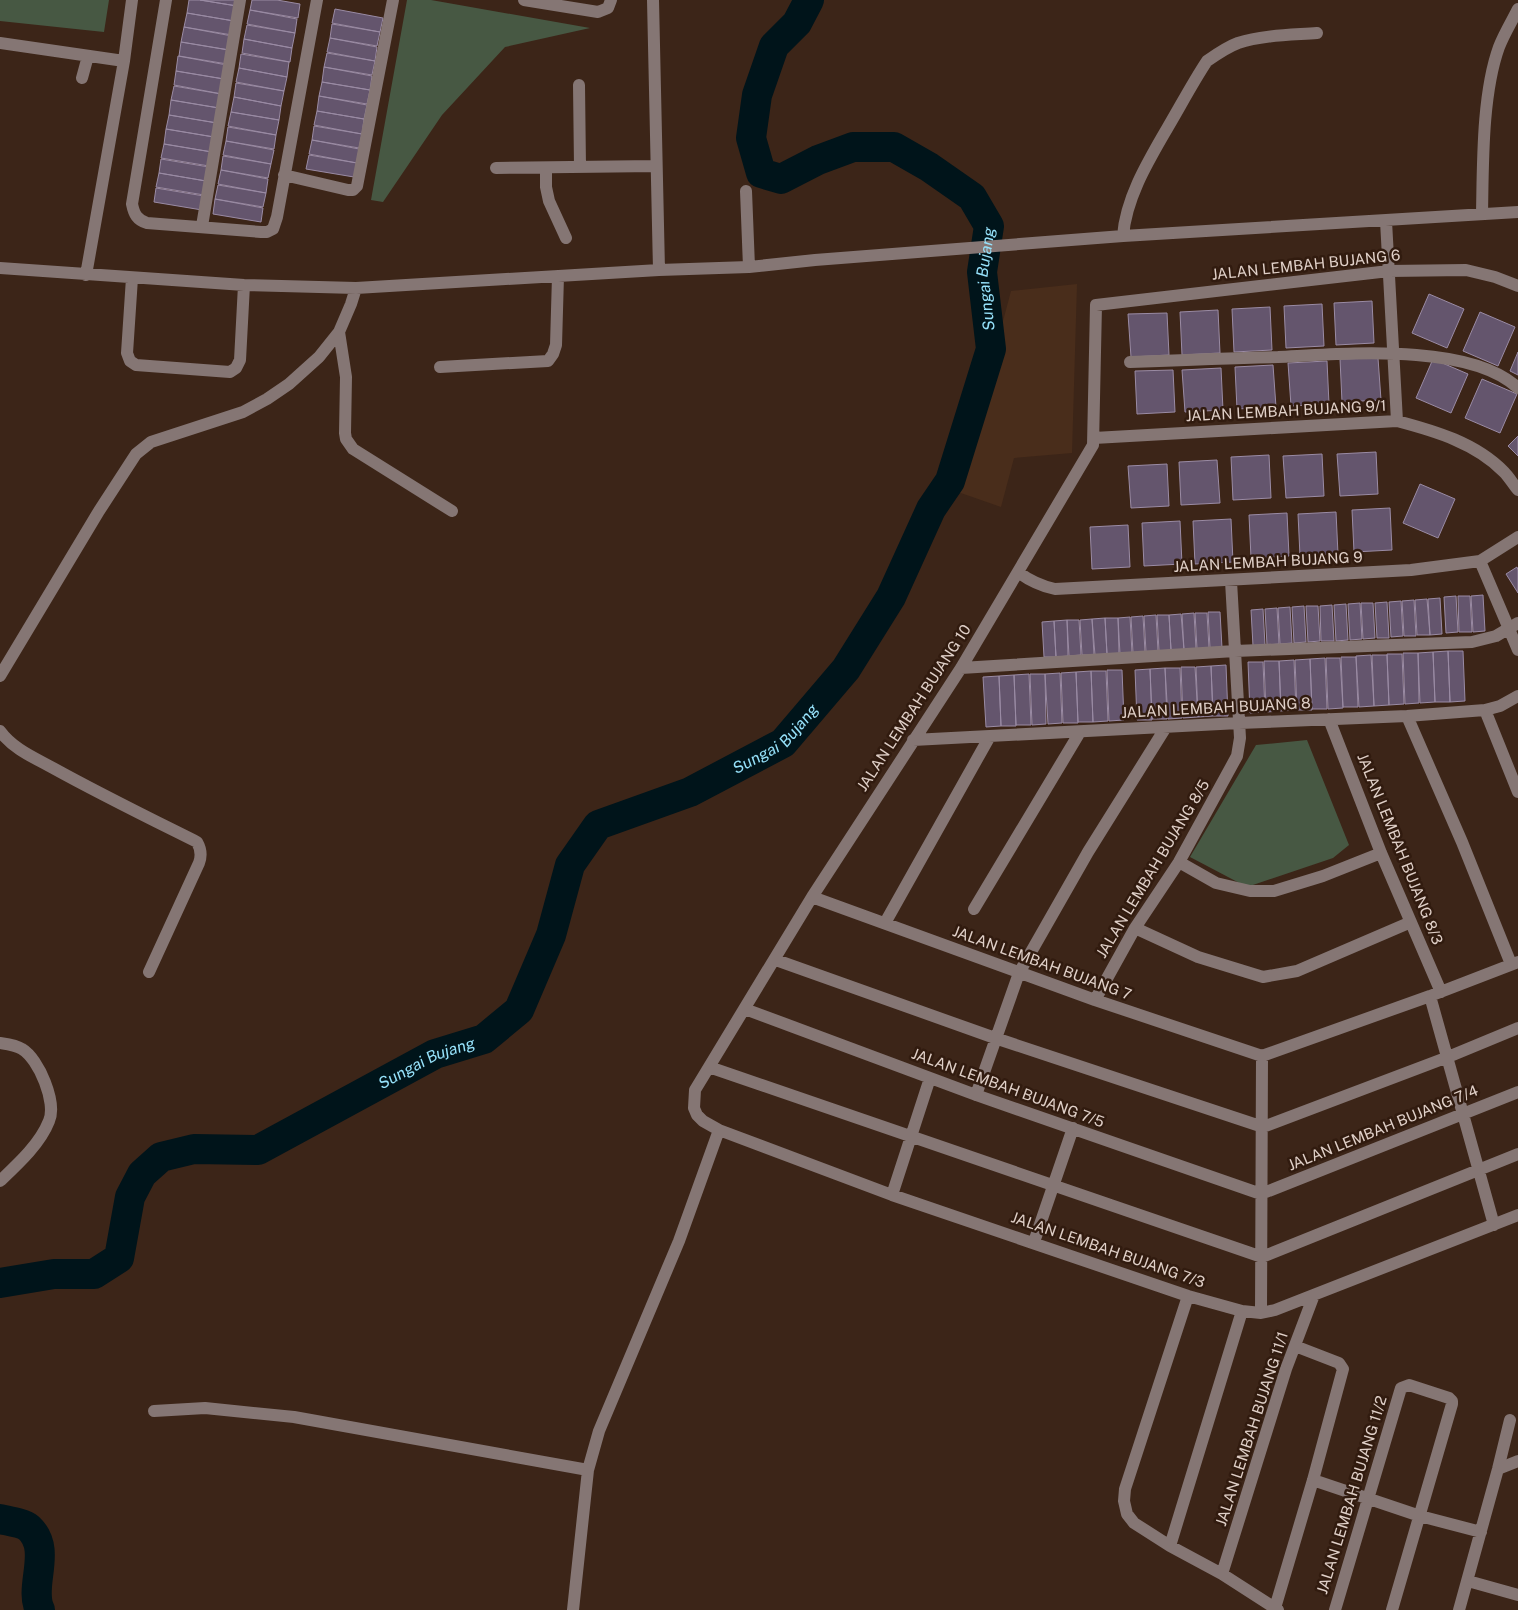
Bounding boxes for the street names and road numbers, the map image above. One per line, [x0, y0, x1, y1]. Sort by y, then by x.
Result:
street label: JALAN LEMBAH BUJANG 6 [1211, 246, 1401, 283]
street label: JALAN LEMBAH BUJANG 9/1 [1185, 397, 1387, 424]
street label: JALAN LEMBAH BUJANG 9 [1173, 548, 1363, 575]
street label: JALAN LEMBAH BUJANG 10 [853, 621, 974, 794]
street label: JALAN LEMBAH BUJANG 8 [1121, 694, 1311, 721]
street label: JALAN LEMBAH BUJANG 8/3 [1354, 751, 1447, 947]
street label: JALAN LEMBAH BUJANG 8/5 [1093, 777, 1213, 961]
street label: JALAN LEMBAH BUJANG 7 [950, 922, 1134, 1003]
street label: JALAN LEMBAH BUJANG 7/5 [909, 1045, 1107, 1130]
street label: JALAN LEMBAH BUJANG 7/4 [1285, 1081, 1480, 1174]
street label: JALAN LEMBAH BUJANG 7/3 [1009, 1208, 1207, 1291]
street label: JALAN LEMBAH BUJANG 11/1 [1212, 1329, 1291, 1528]
street label: JALAN LEMBAH BUJANG 11/2 [1313, 1394, 1390, 1596]

